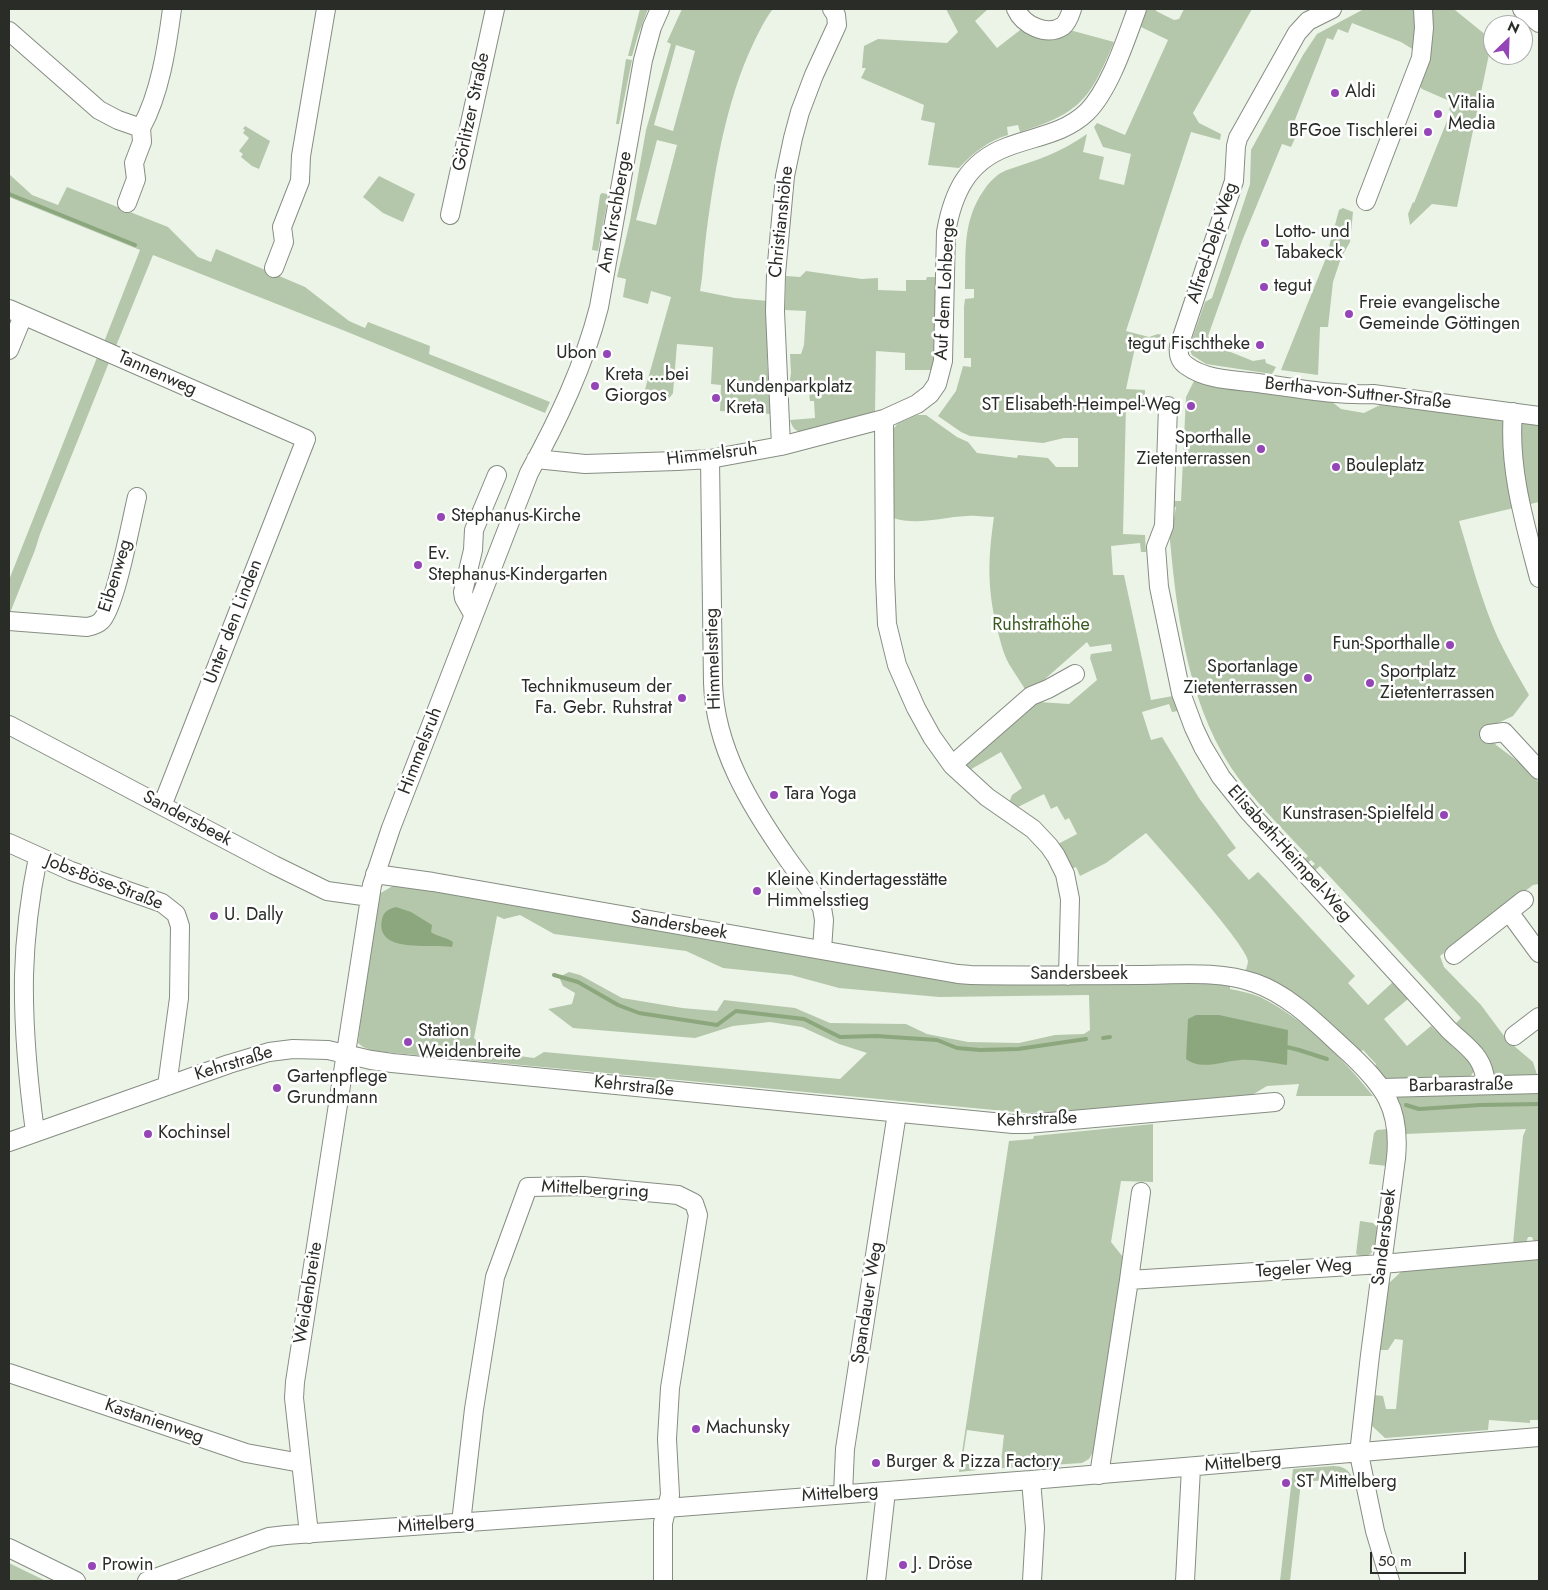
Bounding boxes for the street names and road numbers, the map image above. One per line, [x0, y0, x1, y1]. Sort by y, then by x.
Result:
street label: Görlitzer Straße [449, 51, 495, 173]
street label: Am Kirschberge [595, 150, 637, 274]
street label: Christianshöhe [765, 165, 799, 279]
street label: Alfred-Delp-Weg [1183, 180, 1243, 306]
street label: Auf dem Lohberge [931, 217, 961, 361]
street label: Tannenweg [114, 347, 200, 401]
street label: Bertha-von-Suttner-Straße [1264, 373, 1452, 415]
street label: Himmelsruh [665, 439, 759, 471]
street label: Eibenweg [95, 537, 137, 615]
street label: Unter den Linden [200, 557, 268, 687]
street label: Himmelsstieg [701, 608, 727, 710]
street label: Himmelsruh [395, 704, 447, 798]
street label: Elisabeth-Heimpel-Weg [1222, 781, 1356, 927]
street label: Sandersbeek [139, 787, 235, 851]
street label: Jobs-Böse-Straße [42, 851, 166, 915]
street label: Sandersbeek [629, 907, 729, 945]
street label: Sandersbeek [1030, 964, 1128, 986]
street label: Kehrstraße [192, 1042, 276, 1086]
street label: Kehrstraße [593, 1072, 675, 1102]
street label: Barbarastraße [1409, 1074, 1513, 1098]
street label: Kehrstraße [996, 1108, 1078, 1132]
street label: Mittelbergring [541, 1176, 649, 1204]
street label: Sandersbeek [1368, 1187, 1402, 1287]
street label: Weidenbreite [290, 1240, 328, 1346]
street label: Spandauer Weg [848, 1240, 888, 1366]
street label: Tegeler Weg [1255, 1255, 1353, 1283]
street label: Kastanienweg [102, 1395, 206, 1449]
street label: Mittelberg [1204, 1449, 1282, 1477]
street label: Mittelberg [801, 1481, 879, 1507]
street label: Mittelberg [397, 1512, 475, 1538]

